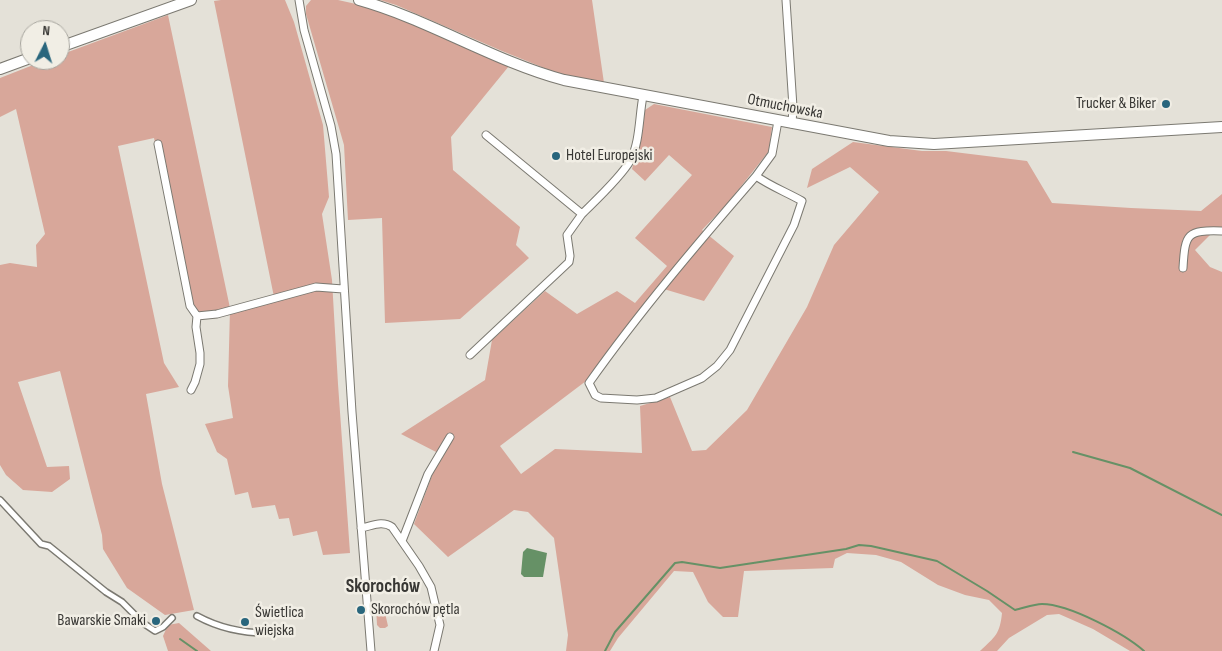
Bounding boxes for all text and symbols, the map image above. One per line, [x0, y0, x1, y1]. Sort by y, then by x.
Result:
north arrow [20, 20, 70, 70]
text: N [42, 22, 51, 39]
street label: Otmuchowska [746, 90, 824, 124]
place label: Trucker & Biker [1076, 94, 1156, 114]
marker: Trucker & Biker [1160, 98, 1172, 110]
place label: Hotel Europejski [566, 146, 652, 166]
marker: Hotel Europejski [550, 150, 562, 162]
district label: Skorochów [346, 576, 420, 598]
place label: Skorochów pętla [371, 600, 460, 620]
place label: Świetlica wiejska [255, 603, 304, 641]
marker: Skorochów pętla [355, 604, 367, 616]
place label: Bawarskie Smaki [57, 611, 146, 631]
marker: Bawarskie Smaki [150, 615, 162, 627]
marker: Świetlica wiejska [239, 616, 251, 628]

